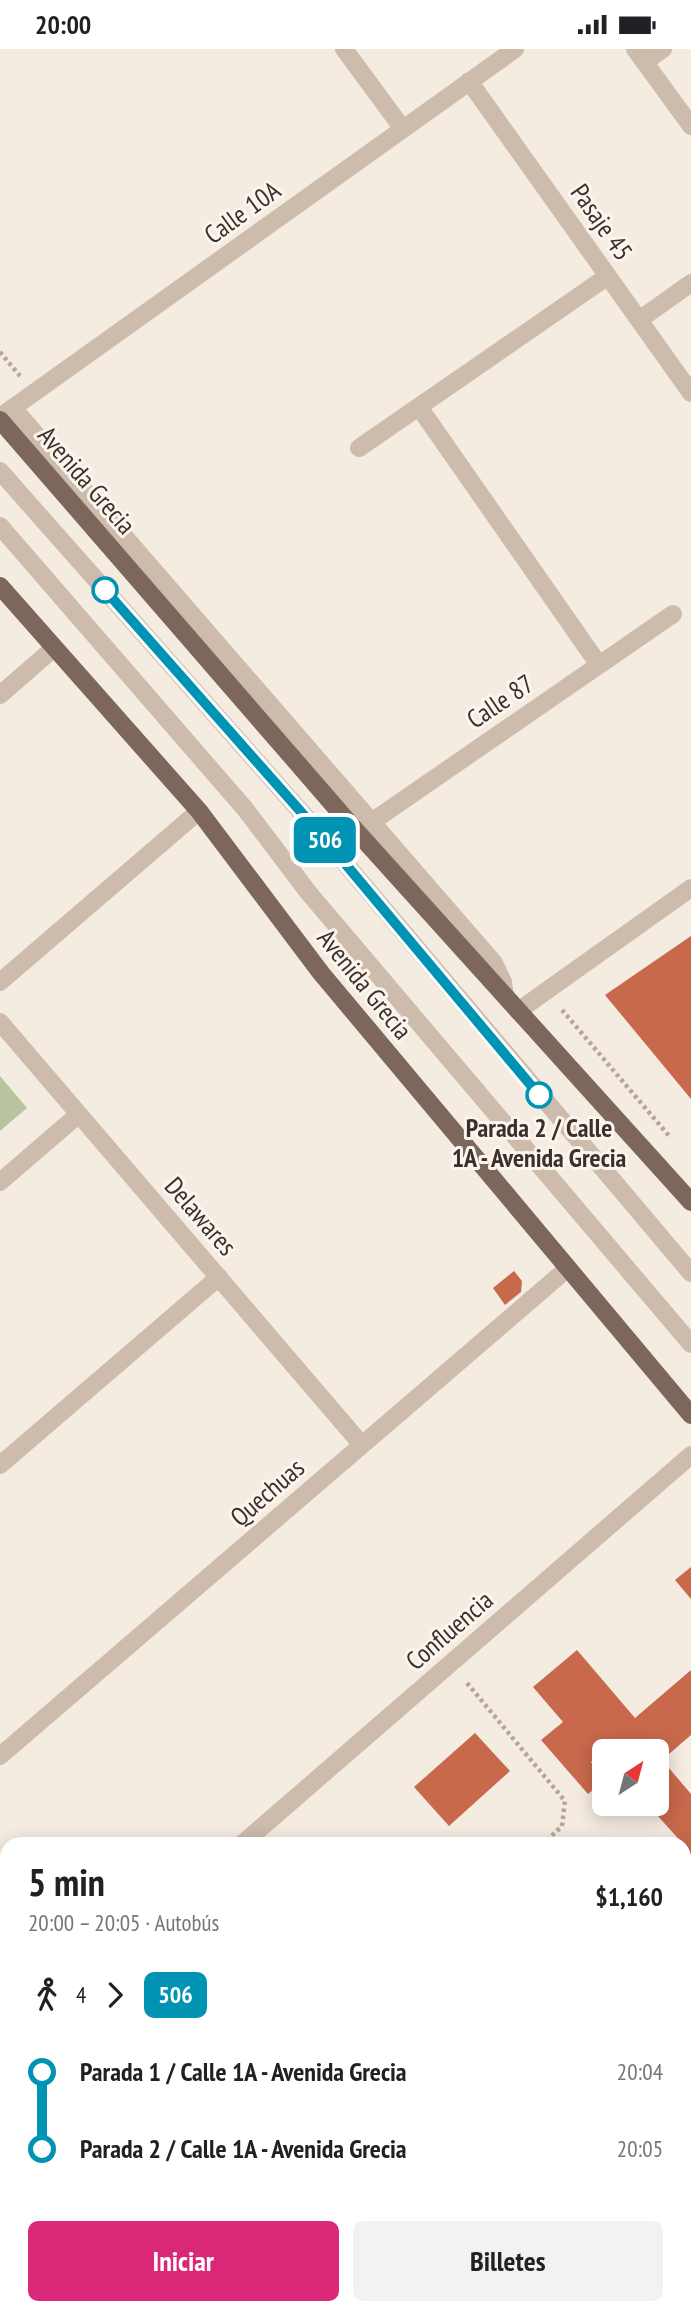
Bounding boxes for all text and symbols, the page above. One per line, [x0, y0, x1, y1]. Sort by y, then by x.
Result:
text: 20:00 [35, 8, 91, 41]
street label: Calle 10A [197, 173, 287, 251]
street label: Pasaje 45 [564, 177, 640, 267]
street label: Avenida Grecia [31, 419, 143, 541]
unlabelled marker [92, 577, 118, 603]
street label: Calle 87 [460, 667, 540, 735]
line badge: 506 [285, 817, 365, 863]
text: 506 [308, 824, 342, 855]
street label: Avenida Grecia [311, 922, 419, 1046]
marker: Parada 2 / Calle 1A - Avenida Grecia [526, 1082, 552, 1108]
place label: Parada 2 / Calle 1A - Avenida Grecia [452, 1111, 626, 1174]
street label: Delawares [158, 1170, 244, 1262]
street label: Quechuas [223, 1451, 311, 1533]
street label: Confluencia [399, 1583, 499, 1677]
north arrow [592, 1739, 668, 1817]
map controls [592, 1739, 669, 1816]
text: 5 min [28, 1857, 105, 1906]
text: $1,160 [595, 1880, 663, 1913]
text: 20:00 – 20:05 · Autobús [28, 1908, 219, 1937]
icon: walk [28, 1976, 66, 2014]
icon: forward [96, 1976, 134, 2014]
text: 506 [158, 1979, 193, 2010]
text: 4 [76, 1980, 86, 2009]
text: Parada 1 / Calle 1A - Avenida Grecia [80, 2055, 407, 2088]
text: 20:04 [617, 2057, 663, 2086]
text: Parada 2 / Calle 1A - Avenida Grecia [80, 2132, 407, 2165]
text: 20:05 [617, 2134, 663, 2163]
button: Iniciar [28, 2221, 339, 2301]
button: Billetes [353, 2221, 663, 2301]

